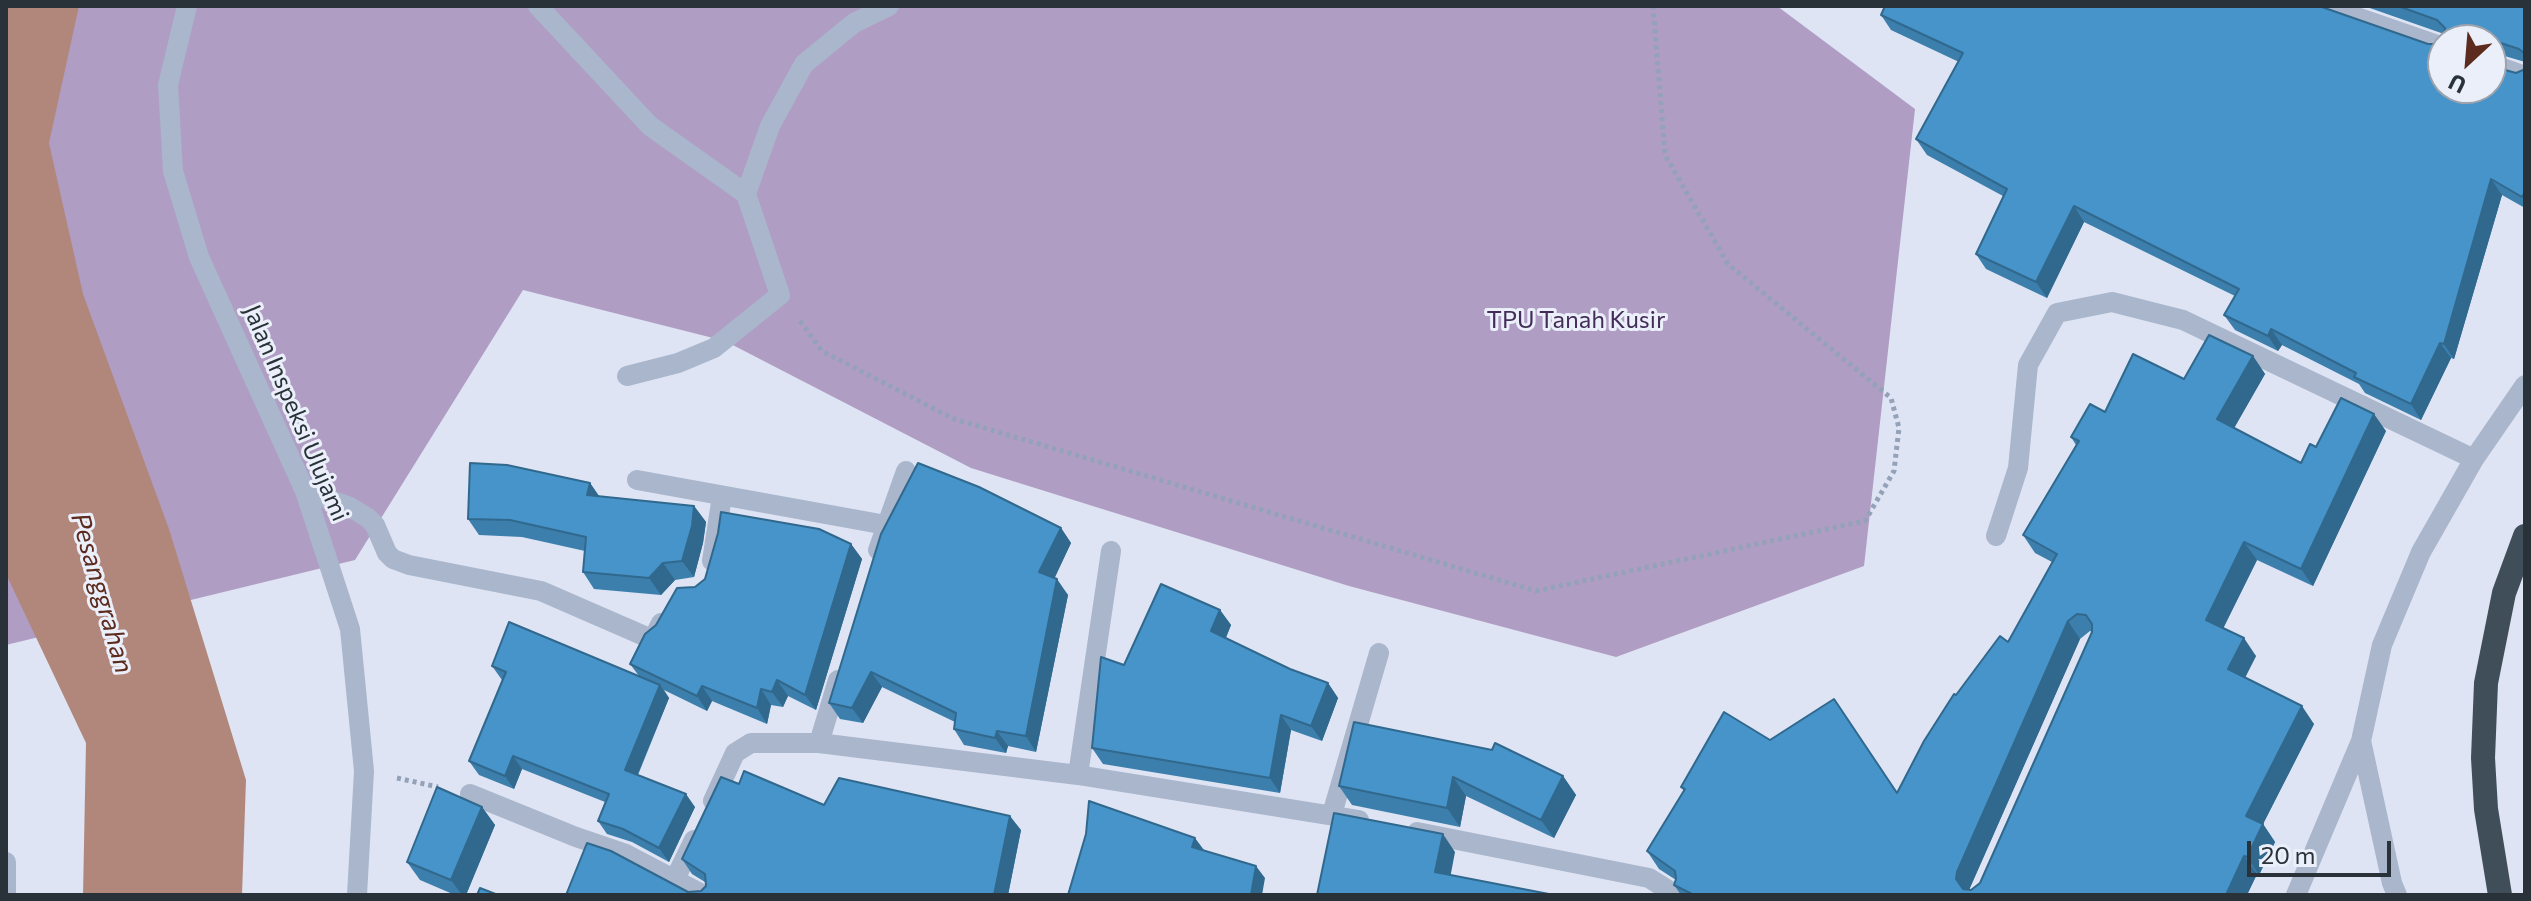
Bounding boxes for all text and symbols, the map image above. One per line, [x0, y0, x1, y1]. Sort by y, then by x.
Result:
north arrow [2427, 24, 2507, 104]
text: U [2444, 69, 2470, 100]
street label: Jalan Inspeksi Ulujami [237, 300, 355, 526]
park label: TPU Tanah Kusir [1487, 306, 1665, 334]
water label: Pesanggrahan [64, 509, 140, 677]
scale bar [2251, 825, 2395, 875]
text: 20 m [2261, 840, 2315, 869]

